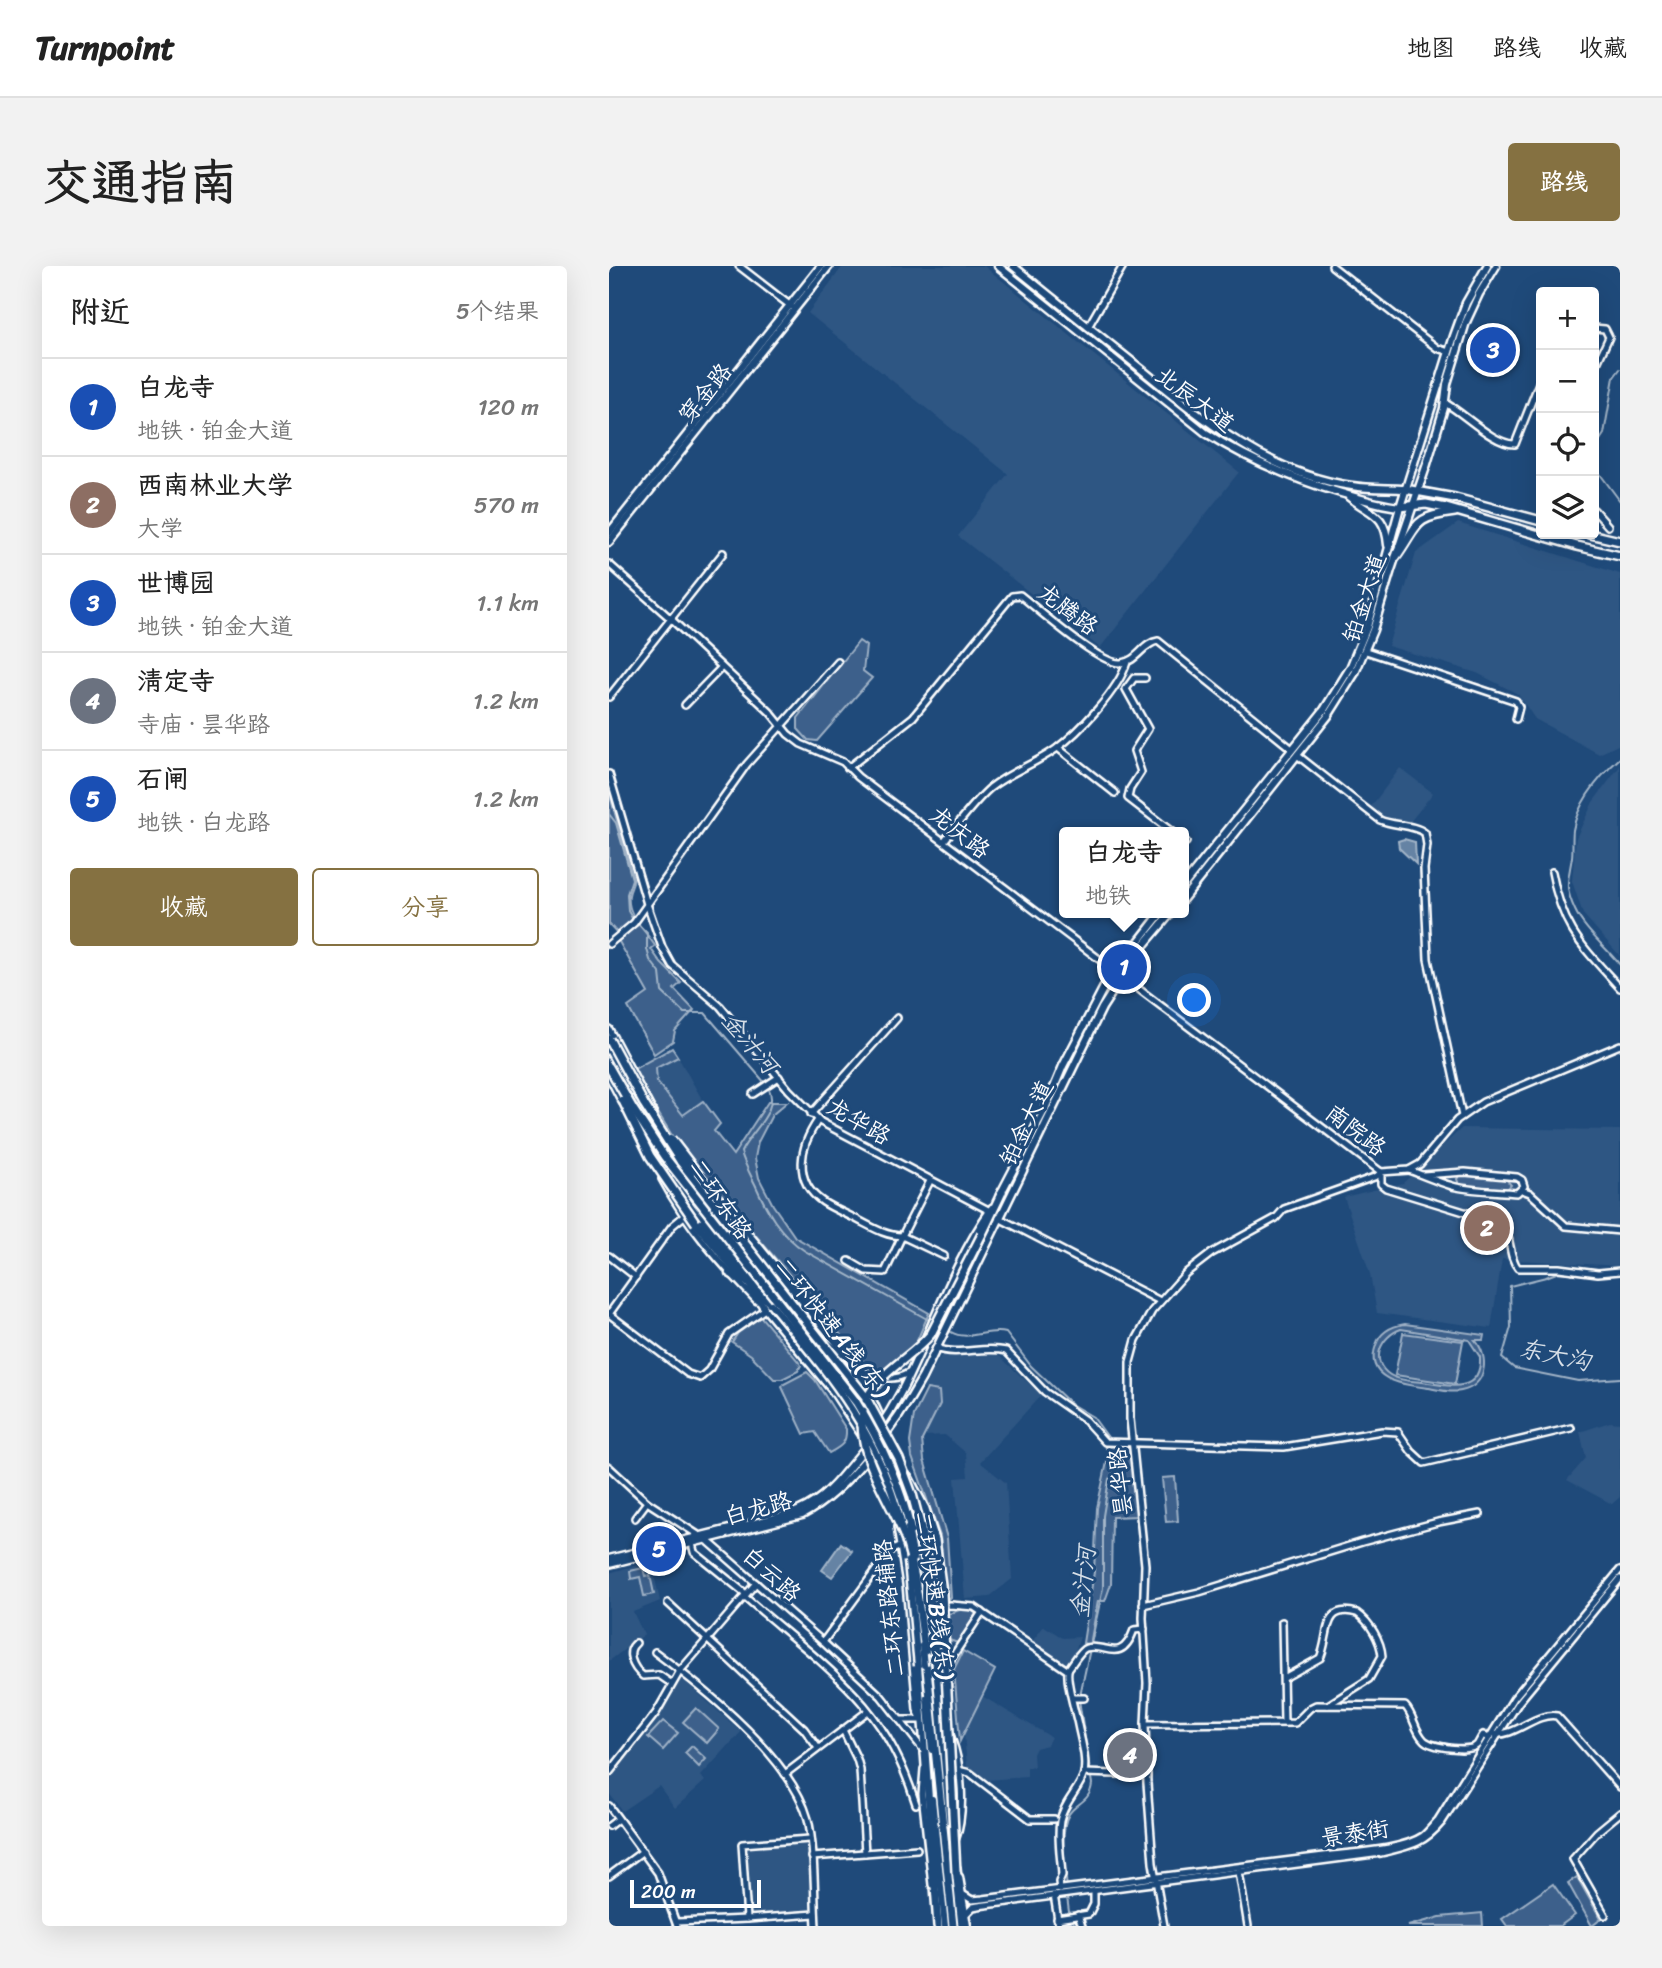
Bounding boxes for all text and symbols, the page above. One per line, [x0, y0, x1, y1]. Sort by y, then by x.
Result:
text: Turnpoint [35, 19, 175, 77]
text: 地图 [1407, 27, 1455, 69]
text: 路线 [1493, 27, 1541, 69]
text: 收藏 [1579, 27, 1627, 69]
text: 交通指南 [42, 139, 238, 226]
button: 路线 [1508, 143, 1620, 221]
text: 附近 [70, 285, 130, 339]
map controls [1536, 287, 1599, 539]
button: + [1536, 287, 1599, 350]
text: 5个结果 [456, 291, 539, 332]
pin: 3 [1470, 324, 1516, 376]
button: − [1536, 350, 1599, 413]
street label: 穿金路 [668, 354, 743, 433]
street label: 北辰大道 [1146, 355, 1244, 443]
text: 白龙寺 [137, 364, 215, 410]
text: 1 [88, 387, 98, 428]
text: 120 m [478, 387, 539, 428]
text: 地铁 · 铂金大道 [137, 410, 293, 451]
button: locate [1536, 413, 1599, 476]
text: 西南林业大学 [137, 462, 293, 508]
button: layers [1536, 476, 1599, 539]
text: 2 [86, 485, 100, 526]
text: 570 m [474, 485, 539, 526]
text: 大学 [137, 508, 183, 549]
street label: 铂金大道 [1331, 548, 1398, 648]
text: 世博园 [137, 560, 215, 606]
street label: 龙腾路 [1028, 572, 1108, 647]
text: 3 [87, 583, 99, 624]
text: 1.1 km [476, 583, 539, 624]
text: 地铁 · 铂金大道 [137, 606, 293, 647]
text: 清定寺 [137, 658, 215, 704]
text: 4 [86, 681, 100, 722]
text: 1.2 km [473, 681, 539, 722]
text: 寺庙 · 昙华路 [137, 704, 270, 745]
text: 石闸 [137, 756, 189, 802]
text: 5 [86, 779, 100, 820]
text: 1.2 km [473, 779, 539, 820]
street label: 龙庆路 [920, 795, 999, 870]
text: 地铁 · 白龙路 [137, 802, 270, 843]
popup [1059, 827, 1189, 918]
text: 白龙寺 [1085, 829, 1163, 875]
button: 收藏 [70, 868, 298, 946]
button: 分享 [312, 868, 539, 946]
text: 地铁 [1085, 875, 1131, 916]
pin: 1 [1101, 941, 1147, 993]
your location [1177, 983, 1211, 1017]
water label: 金汁河 [711, 1002, 792, 1087]
street label: 铂金大道 [988, 1073, 1065, 1174]
street label: 龙华路 [819, 1086, 899, 1156]
street label: 南院路 [1316, 1093, 1396, 1168]
street label: 二环东路 [678, 1150, 763, 1249]
pin: 2 [1464, 1202, 1510, 1254]
street label: 二环快速A线(东) [764, 1248, 902, 1408]
water label: 东大沟 [1515, 1327, 1597, 1383]
street label: 昙华路 [1097, 1445, 1144, 1518]
street label: 白龙路 [719, 1480, 797, 1537]
street label: 二环快速B线(东) [902, 1509, 967, 1683]
pin: 5 [636, 1523, 682, 1575]
street label: 白云路 [732, 1536, 811, 1613]
street label: 二环东路辅路 [862, 1537, 917, 1679]
water label: 金汁河 [1058, 1540, 1108, 1620]
pin: 4 [1107, 1729, 1153, 1781]
street label: 景泰街 [1318, 1808, 1392, 1859]
text: 200 m [641, 1875, 696, 1908]
scale bar [630, 1877, 761, 1909]

